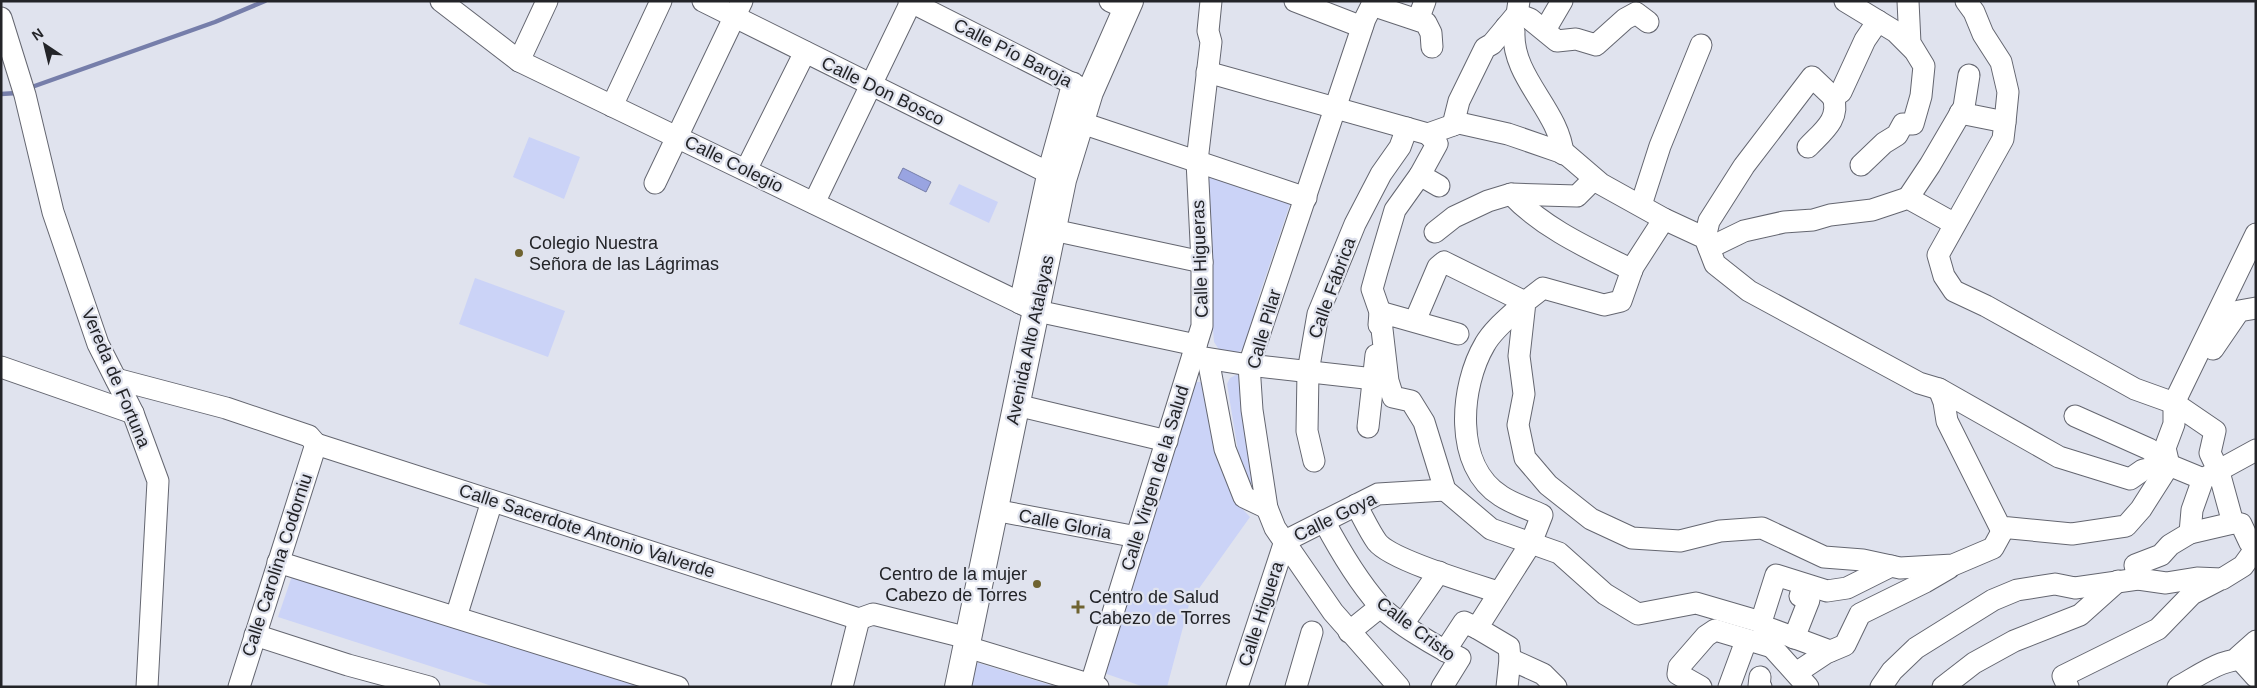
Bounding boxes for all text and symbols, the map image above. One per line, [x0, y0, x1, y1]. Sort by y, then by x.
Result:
street label: Calle Pío Baroja [951, 15, 1076, 92]
north arrow [20, 20, 70, 70]
text: N [29, 25, 46, 44]
street label: Calle Don Bosco [818, 53, 948, 129]
street label: Calle Colegio [682, 132, 786, 196]
street label: Calle Higueras [1188, 200, 1212, 318]
place label: Colegio Nuestra Señora de las Lágrimas [529, 233, 719, 274]
street label: Calle Fábrica [1304, 234, 1360, 341]
marker: Colegio Nuestra Señora de las Lágrimas [513, 247, 525, 259]
street label: Avenida Alto Atalayas [1002, 253, 1058, 427]
street label: Calle Pilar [1243, 287, 1285, 371]
street label: Vereda de Fortuna [78, 305, 155, 451]
street label: Calle Virgen de la Salud [1117, 383, 1193, 573]
street label: Calle Carolina Codorniu [238, 471, 316, 659]
street label: Calle Sacerdote Antonio Valverde [457, 480, 717, 582]
street label: Calle Goya [1291, 488, 1380, 546]
street label: Calle Gloria [1017, 505, 1114, 543]
street label: Calle Higuera [1235, 558, 1288, 669]
place label: Centro de la mujer Cabezo de Torres [879, 564, 1027, 605]
marker: Centro de la mujer Cabezo de Torres [1031, 578, 1043, 590]
place label: Centro de Salud Cabezo de Torres [1089, 587, 1231, 628]
street label: Calle Cristo [1373, 593, 1459, 665]
marker: Centro de Salud Cabezo de Torres [1071, 600, 1085, 614]

